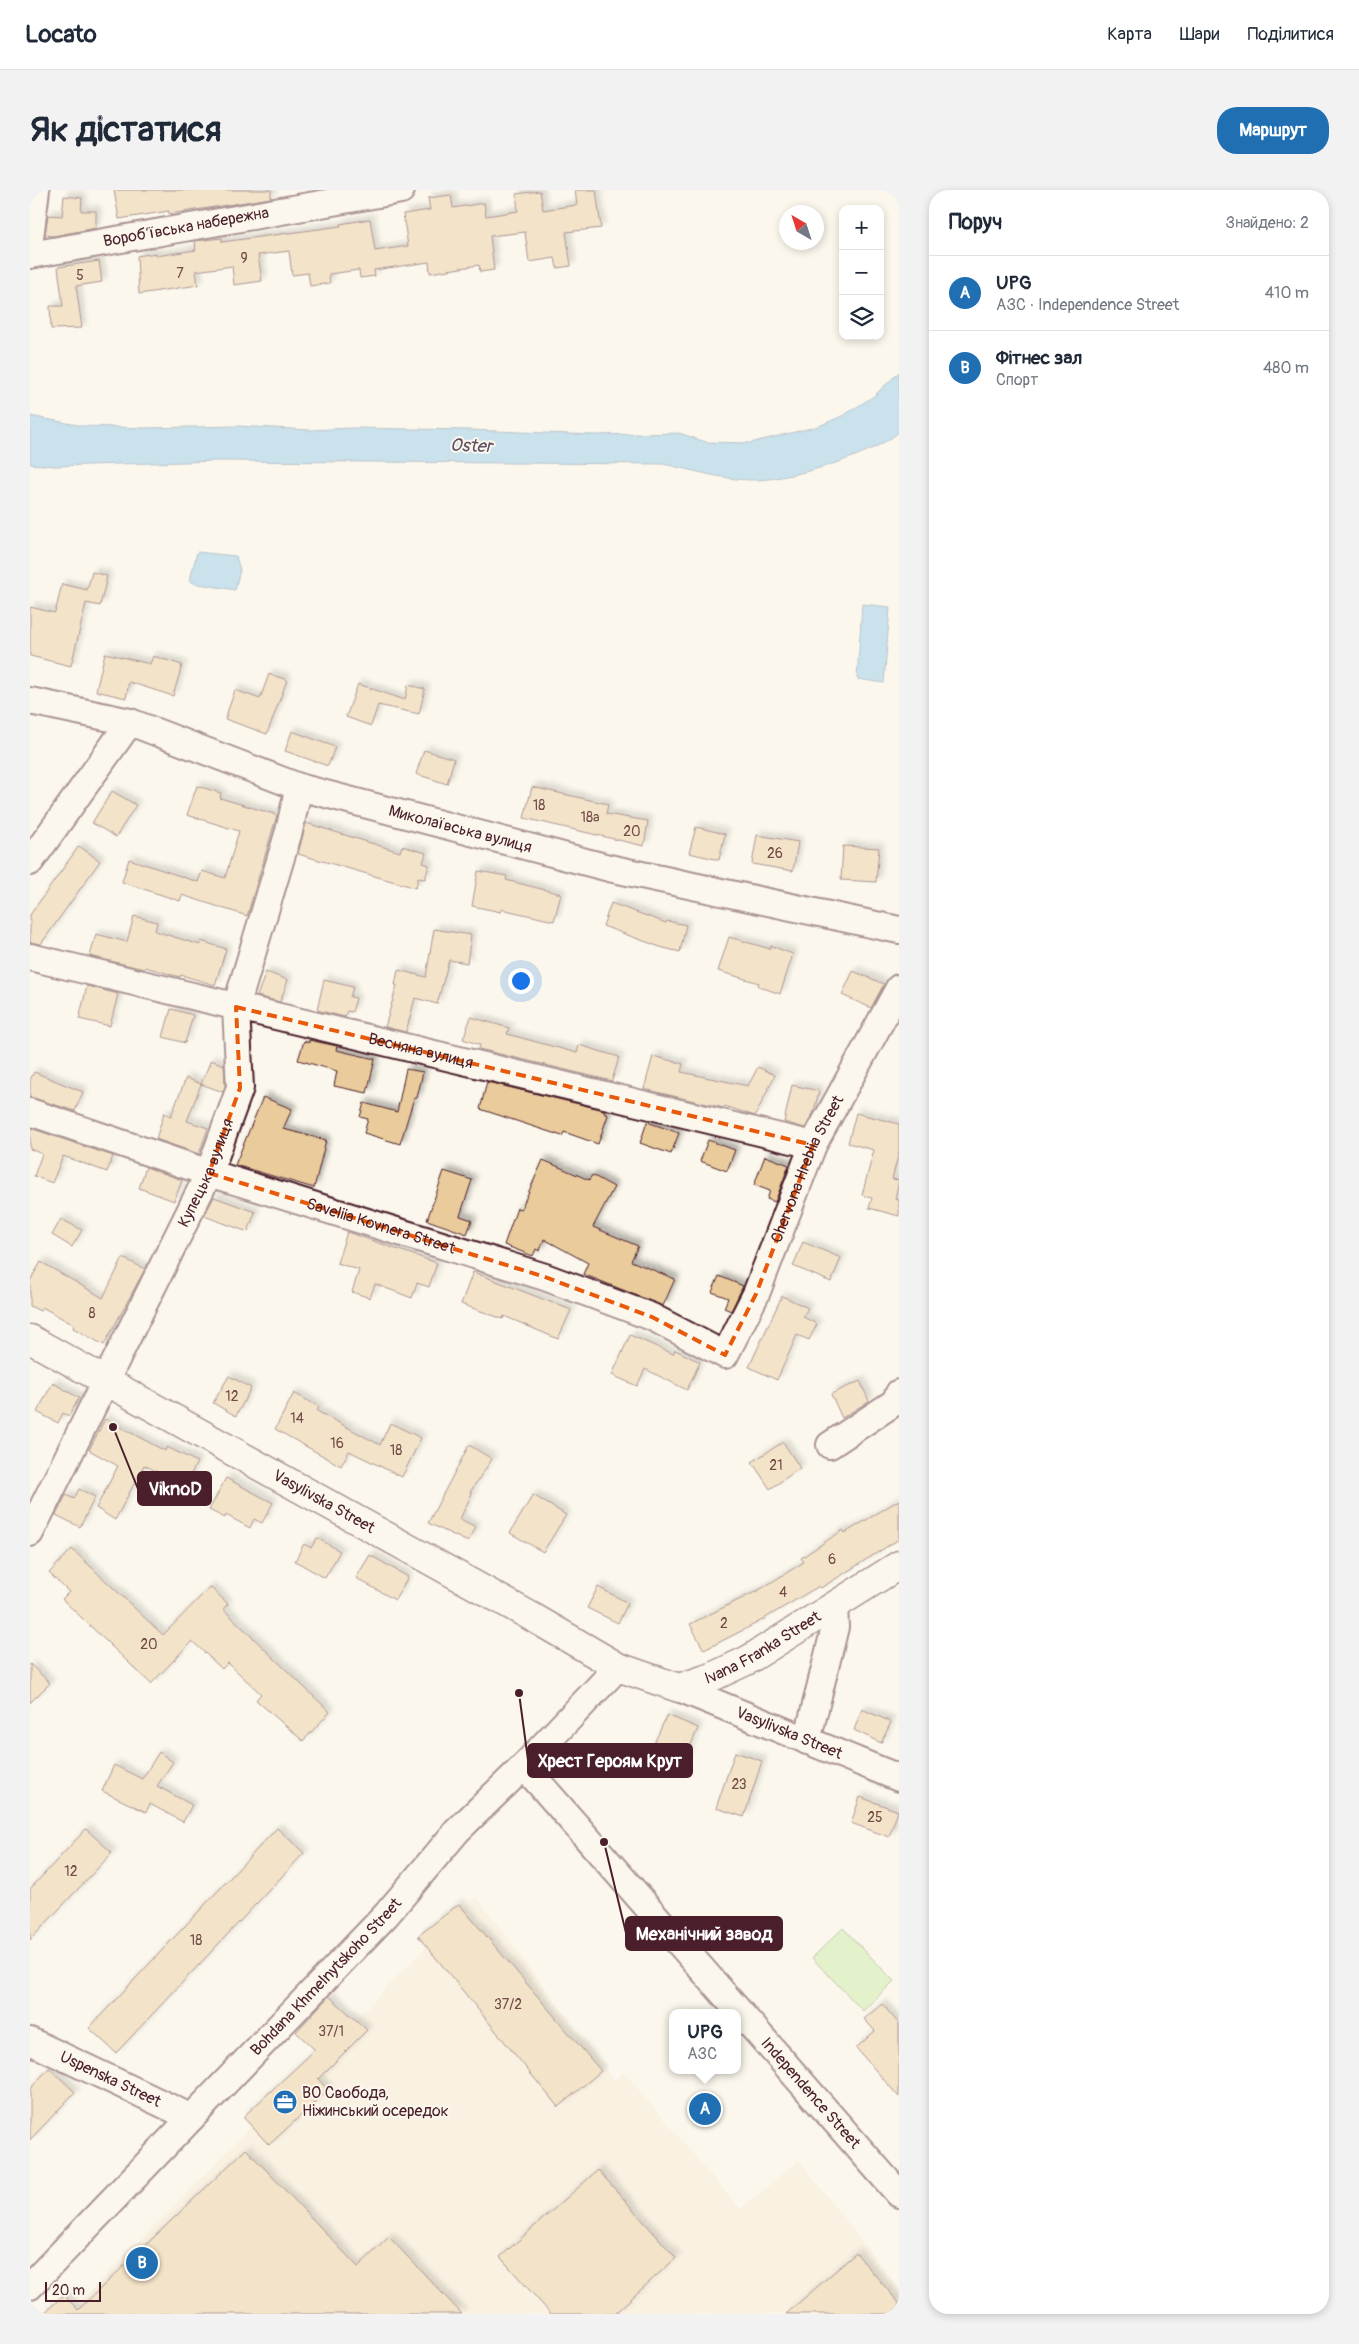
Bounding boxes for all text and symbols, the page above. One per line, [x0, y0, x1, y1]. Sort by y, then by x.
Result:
text: Locato [25, 20, 97, 49]
text: Карта [1107, 23, 1152, 46]
text: Шари [1180, 23, 1219, 46]
text: Поділитися [1247, 23, 1334, 46]
button: Маршрут [1217, 107, 1329, 154]
text: Як дістатися [30, 108, 221, 152]
street label: Воробʼївська набережна [102, 203, 270, 251]
north arrow [779, 205, 824, 250]
map controls [839, 205, 884, 340]
button: + [839, 205, 884, 250]
text: Поруч [949, 209, 1002, 236]
text: Знайдено: 2 [1226, 213, 1309, 233]
house number: 9 [240, 250, 248, 267]
button: − [839, 250, 884, 295]
house number: 7 [176, 265, 184, 282]
house number: 5 [76, 267, 84, 284]
text: UPG [996, 271, 1032, 295]
text: A [960, 283, 970, 303]
text: 410 m [1265, 283, 1309, 303]
button: layers [839, 295, 884, 340]
text: АЗС · Independence Street [996, 295, 1179, 315]
text: Фітнес зал [996, 346, 1082, 370]
text: B [960, 358, 970, 378]
text: 480 m [1263, 358, 1309, 378]
text: Спорт [996, 370, 1038, 390]
water label: Oster [450, 434, 495, 458]
house number: 18 [533, 797, 545, 814]
street label: Миколаївська вулиця [387, 801, 534, 857]
house number: 18а [580, 809, 600, 826]
house number: 20 [623, 823, 641, 840]
house number: 26 [767, 845, 783, 862]
your location [508, 968, 534, 994]
street label: Весняна вулиця [366, 1029, 475, 1073]
street label: Chervona Hreblia Street [767, 1091, 849, 1246]
street label: Купецька вулиця [174, 1116, 238, 1231]
street label: Saveliia Kovnera Street [304, 1194, 458, 1259]
house number: 8 [88, 1305, 96, 1322]
house number: 12 [225, 1388, 239, 1405]
house number: 14 [290, 1410, 304, 1427]
house number: 16 [330, 1435, 344, 1452]
house number: 18 [390, 1442, 402, 1459]
house number: 21 [769, 1457, 783, 1474]
street label: Vasylivska Street [269, 1465, 379, 1538]
callout: ViknoD [138, 1472, 211, 1505]
text: ViknoD [149, 1478, 202, 1501]
house number: 6 [828, 1551, 836, 1568]
house number: 4 [779, 1584, 787, 1601]
street label: Ivana Franka Street [702, 1606, 825, 1689]
house number: 2 [720, 1615, 728, 1632]
house number: 20 [140, 1636, 158, 1653]
street label: Vasylivska Street [733, 1702, 846, 1764]
callout: Хрест Героям Крут [528, 1744, 692, 1777]
text: Хрест Героям Крут [538, 1750, 683, 1773]
house number: 23 [731, 1776, 747, 1793]
house number: 25 [867, 1809, 883, 1826]
house number: 12 [64, 1863, 78, 1880]
street label: Bohdana Khmelnytskoho Street [246, 1894, 406, 2060]
callout: Механічний завод [626, 1917, 782, 1950]
text: Механічний завод [636, 1923, 772, 1946]
house number: 18 [190, 1932, 202, 1949]
house number: 37/2 [494, 1996, 522, 2013]
popup [669, 2009, 741, 2074]
text: UPG [687, 2020, 723, 2044]
house number: 37/1 [318, 2023, 344, 2040]
street label: Independence Street [757, 2033, 865, 2153]
text: АЗС [687, 2044, 717, 2064]
street label: Uspenska Street [56, 2047, 165, 2112]
place label: ВО Свобода, Ніжинський осередок [302, 2083, 449, 2121]
office icon: ВО Свобода, Ніжинський осередок [272, 2089, 298, 2115]
pin: A [689, 2090, 721, 2128]
pin: B [126, 2244, 158, 2282]
scale bar [45, 2279, 101, 2302]
text: 20 m [52, 2282, 85, 2299]

